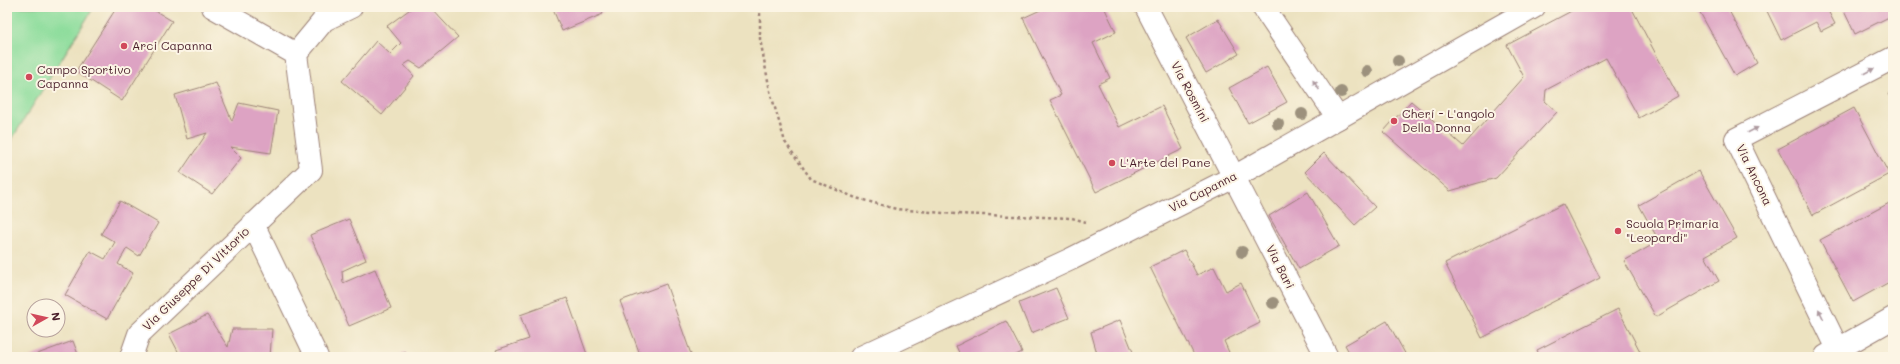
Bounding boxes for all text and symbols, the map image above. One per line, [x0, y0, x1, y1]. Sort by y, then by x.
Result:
place label: Arci Capanna [132, 37, 213, 53]
marker: Arci Capanna [119, 41, 129, 51]
street label: Via Rosmini [1168, 58, 1214, 125]
place label: Campo Sportivo Capanna [37, 61, 131, 91]
one-way arrow [1863, 67, 1875, 74]
marker: Campo Sportivo Capanna [24, 72, 34, 82]
one-way arrow [1313, 80, 1320, 91]
place label: Cherí - L'angolo Della Donna [1402, 105, 1495, 135]
marker: Cherí - L'angolo Della Donna [1389, 116, 1399, 126]
one-way arrow [1748, 127, 1759, 133]
street label: Via Ancona [1733, 141, 1777, 208]
place label: L'Arte del Pane [1120, 154, 1211, 170]
marker: L'Arte del Pane [1107, 158, 1117, 168]
street label: Via Capanna [1166, 167, 1239, 215]
place label: Scuola Primaria "Leopardi" [1626, 215, 1719, 245]
street label: Via Giuseppe Di Vittorio [138, 223, 252, 334]
marker: Scuola Primaria "Leopardi" [1613, 226, 1623, 236]
street label: Via Bari [1263, 242, 1299, 291]
north arrow [26, 298, 66, 338]
one-way arrow [1818, 308, 1824, 320]
text: N [48, 311, 64, 322]

